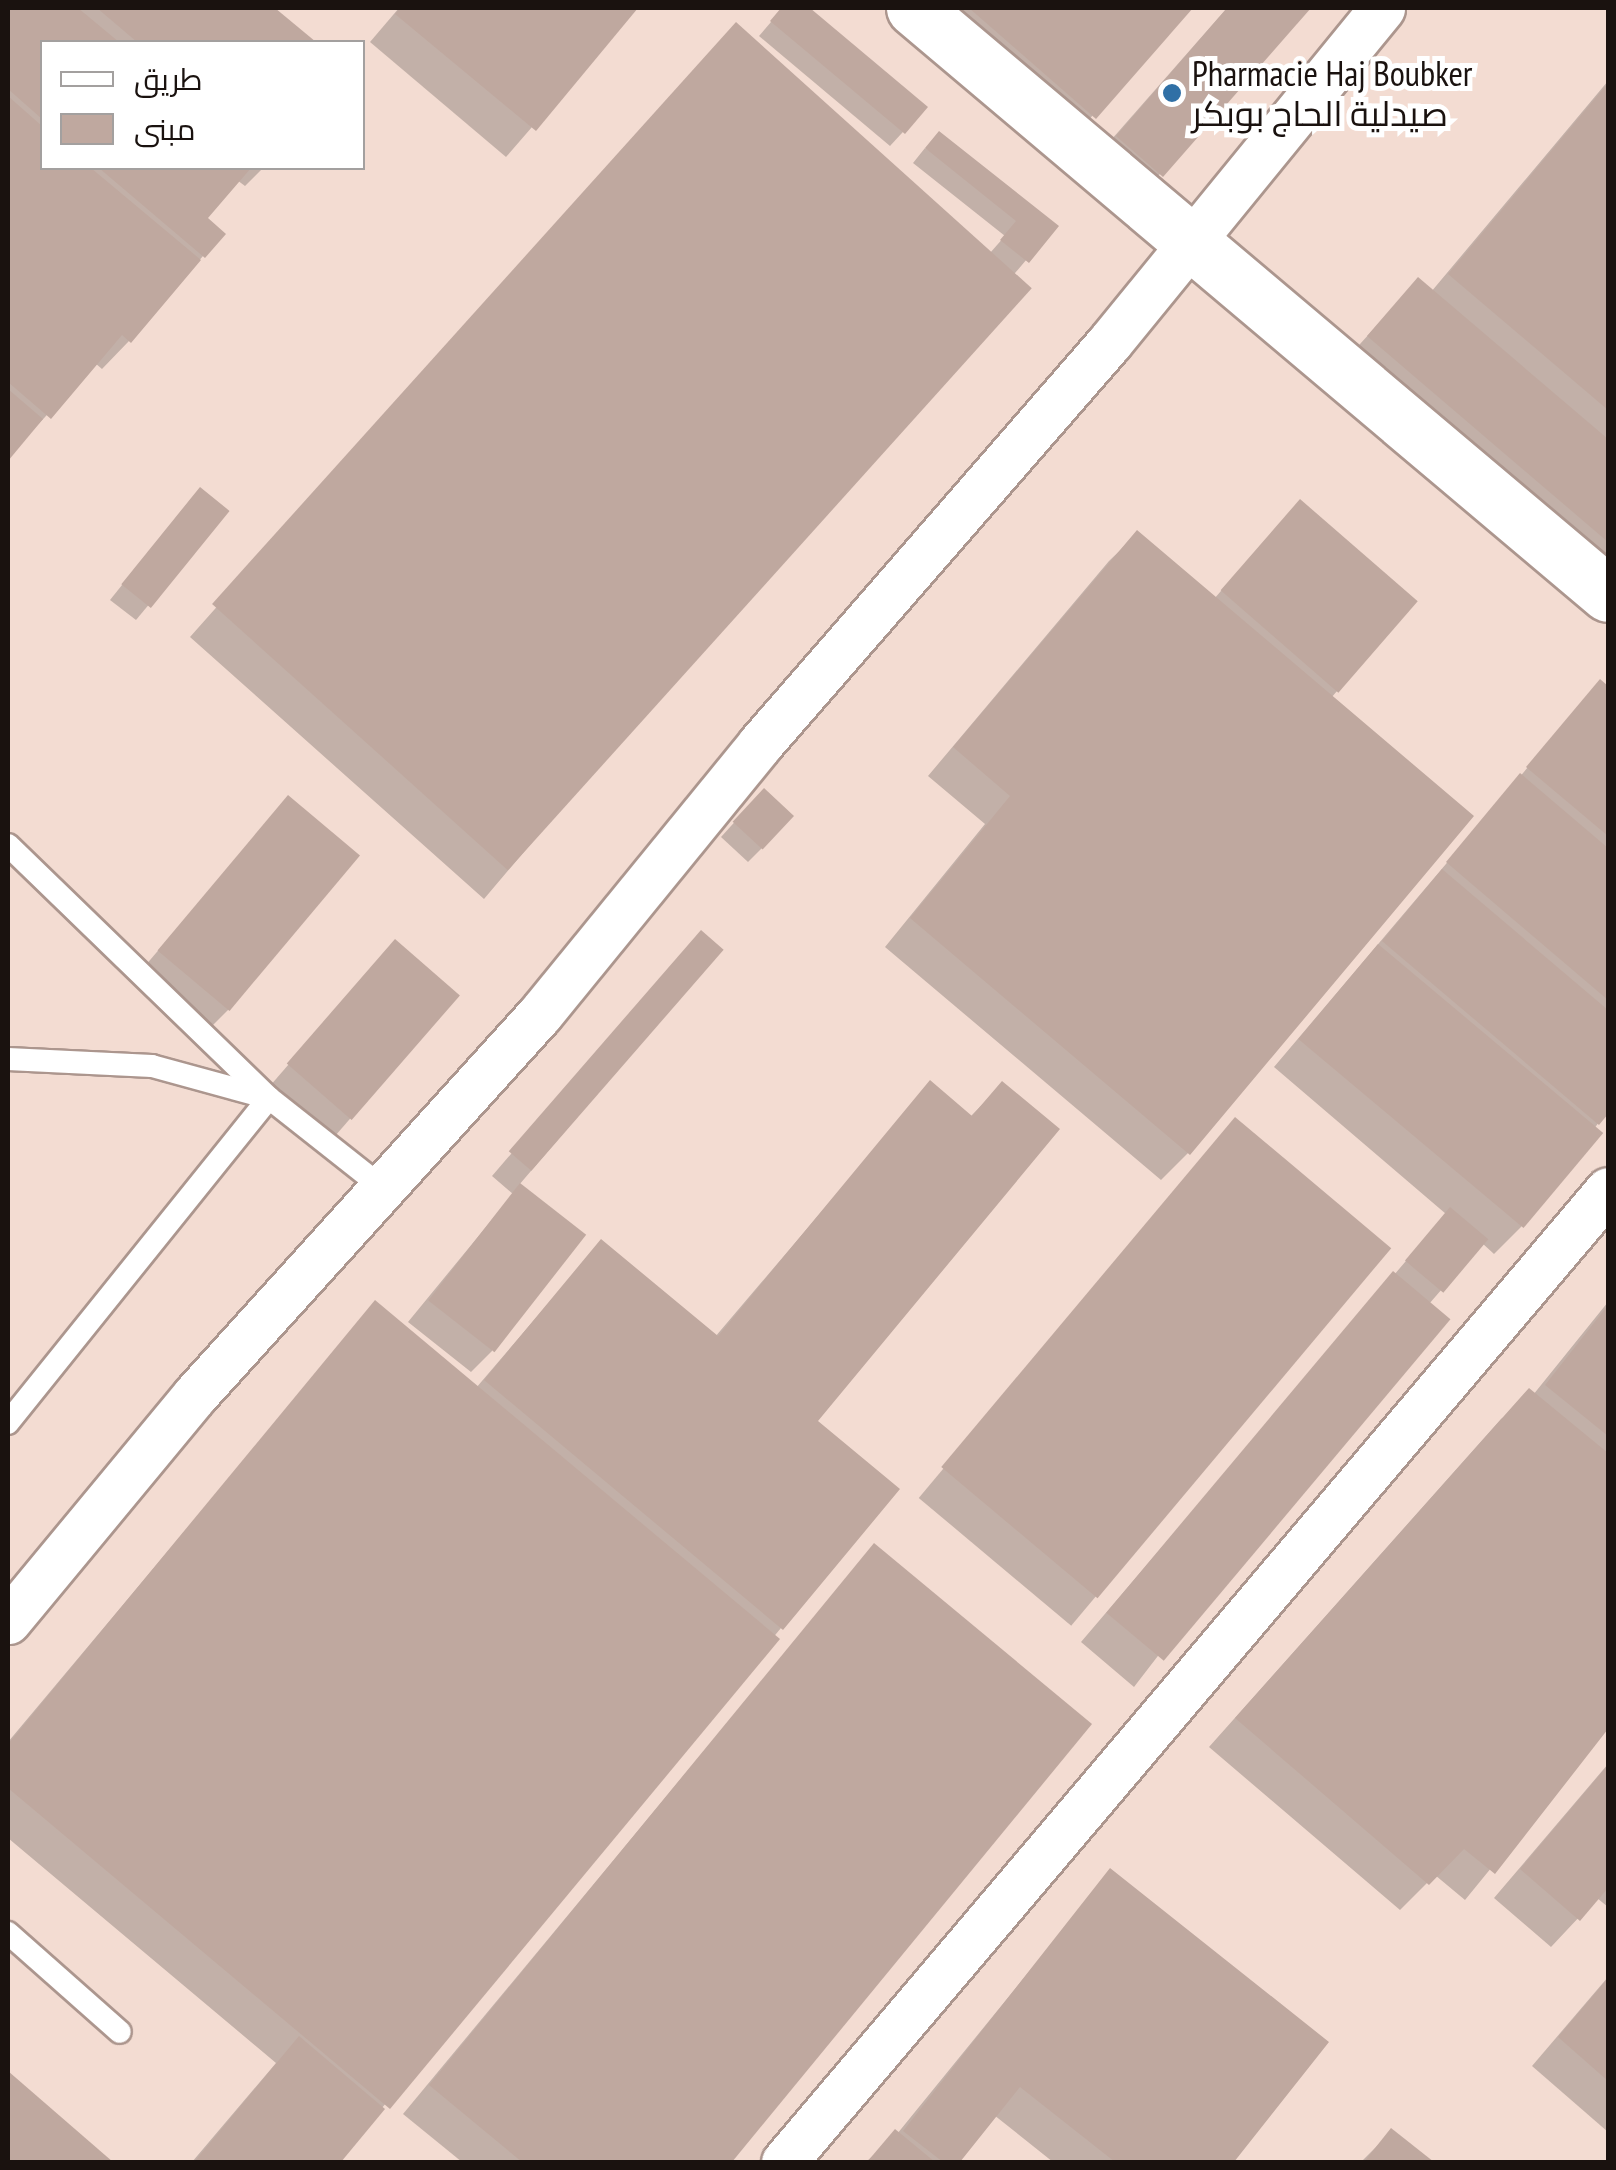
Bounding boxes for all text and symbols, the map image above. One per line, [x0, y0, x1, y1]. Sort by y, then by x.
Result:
legend [40, 40, 365, 170]
place label: Pharmacie Haj Boubker صيدلية الحاج بوبكر [1192, 52, 1472, 134]
text: طريق [134, 59, 203, 98]
marker: Pharmacie Haj Boubker صيدلية الحاج بوبكر [1161, 82, 1183, 104]
text: مبنى [134, 109, 195, 148]

